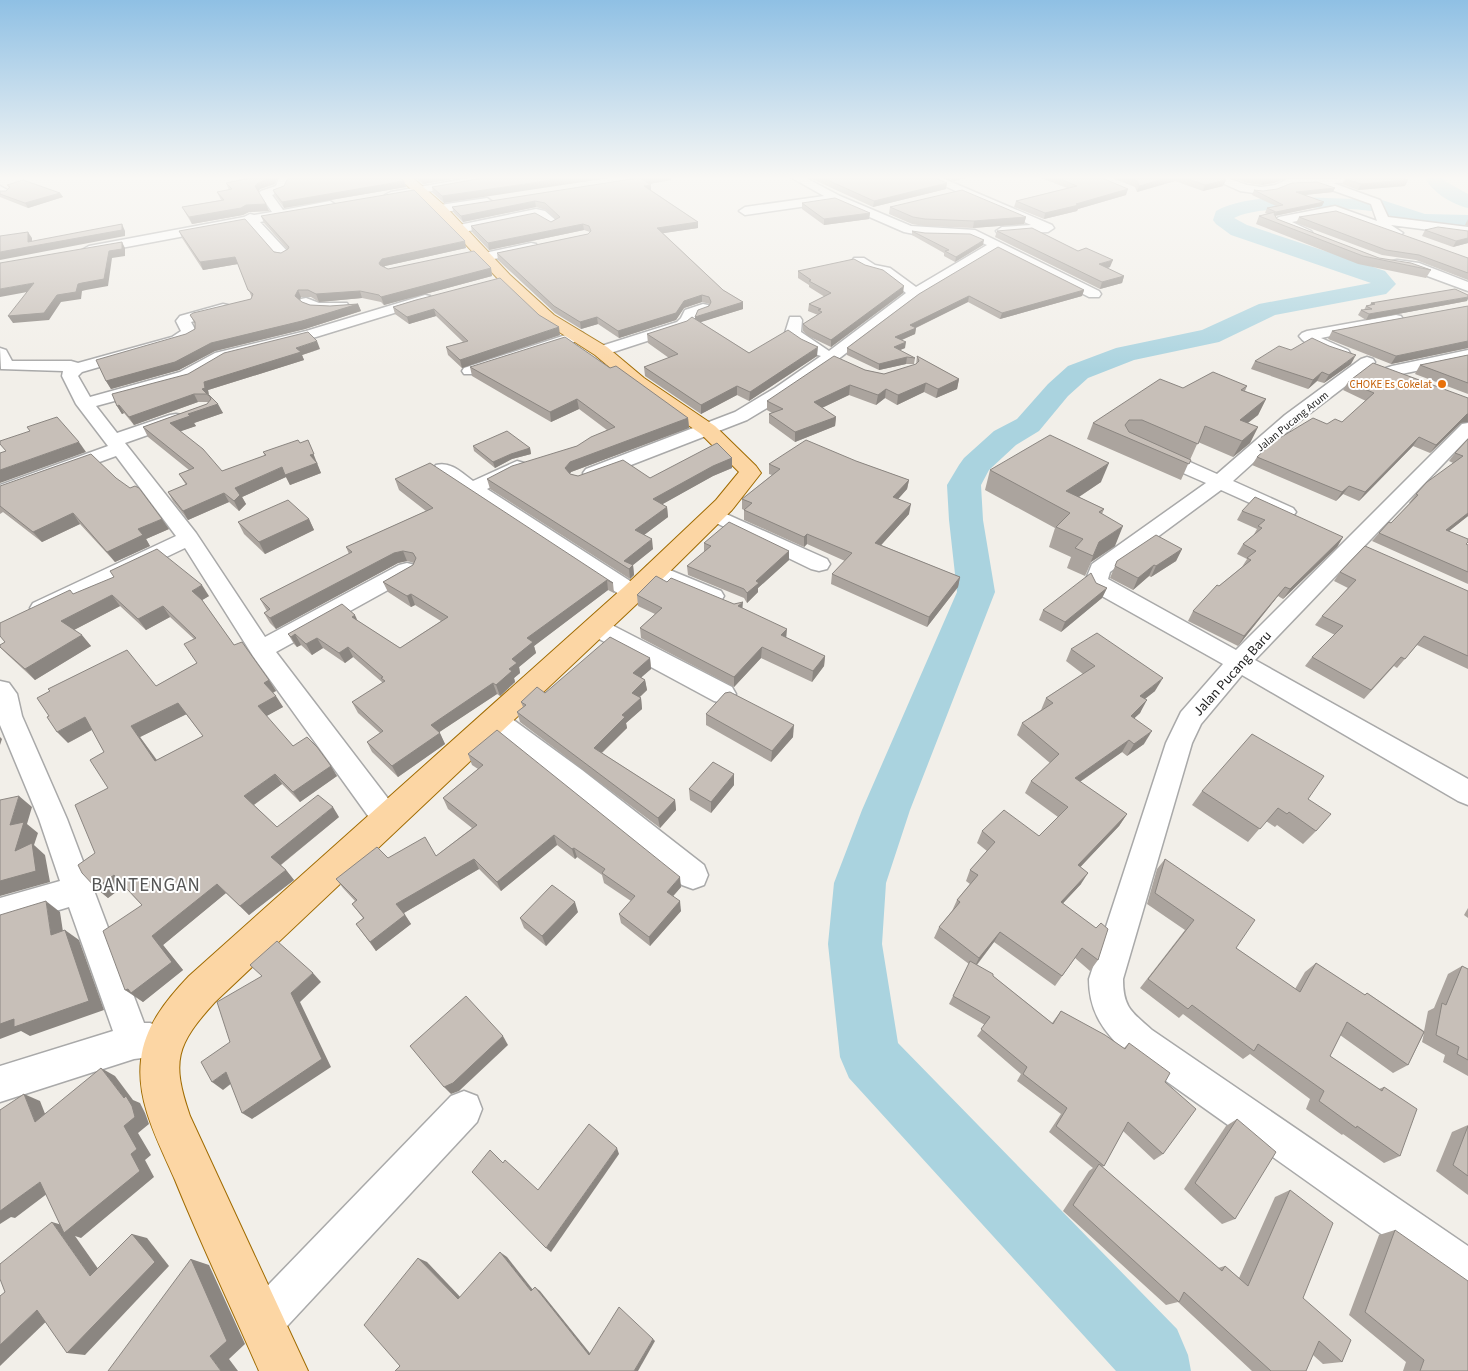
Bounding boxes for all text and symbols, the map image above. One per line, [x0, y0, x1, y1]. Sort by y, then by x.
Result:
place label: CHOKE Es Cokelat [1349, 377, 1432, 392]
marker: CHOKE Es Cokelat [1436, 378, 1448, 390]
street label: Jalan Pucang Arum [1253, 388, 1332, 455]
street label: Jalan Pucang Baru [1189, 626, 1277, 721]
district label: BANTENGAN [91, 872, 201, 899]

